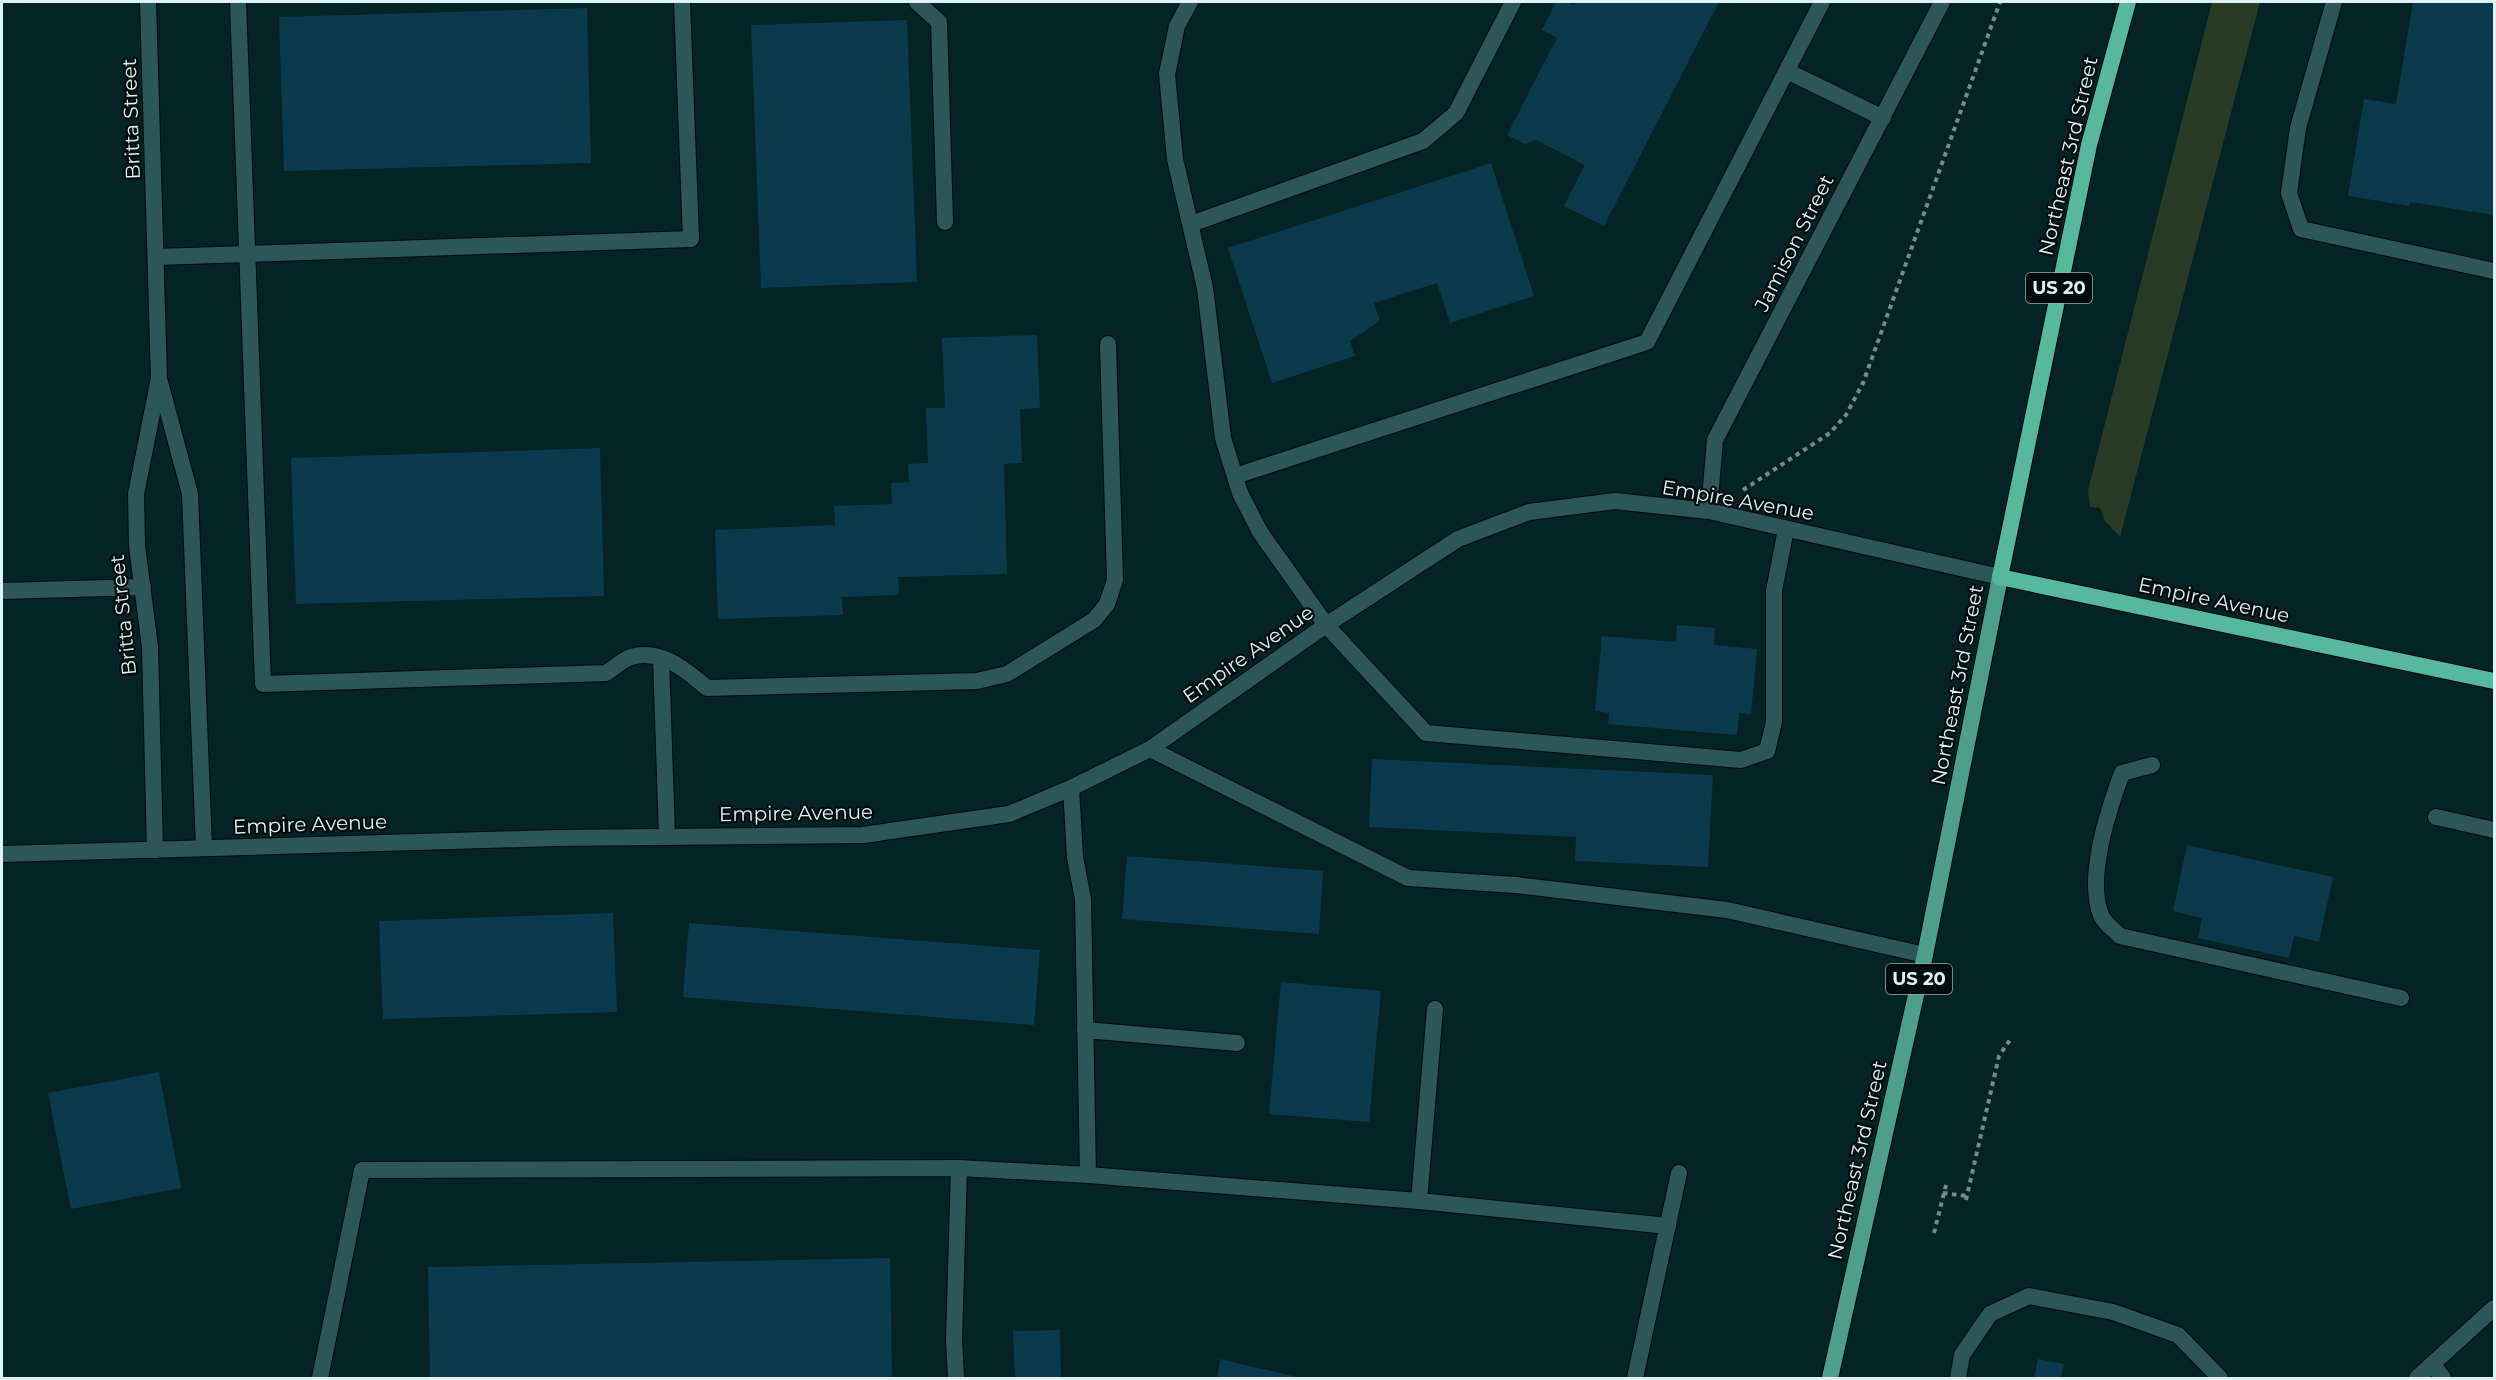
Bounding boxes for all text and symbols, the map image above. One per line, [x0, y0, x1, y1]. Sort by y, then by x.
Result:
street label: Northeast 3rd Street [2033, 54, 2103, 258]
street label: Britta Street [117, 58, 145, 180]
street label: Jamison Street [1749, 171, 1839, 316]
road number: US 20 [2026, 273, 2092, 303]
street label: Empire Avenue [1660, 475, 1816, 525]
street label: Britta Street [105, 553, 141, 677]
street label: Empire Avenue [2136, 572, 2292, 628]
street label: Northeast 3rd Street [1926, 583, 1988, 787]
street label: Empire Avenue [1178, 600, 1318, 708]
street label: Empire Avenue [719, 800, 873, 826]
street label: Empire Avenue [233, 809, 387, 839]
road number: US 20 [1886, 964, 1952, 994]
street label: Northeast 3rd Street [1822, 1058, 1892, 1262]

